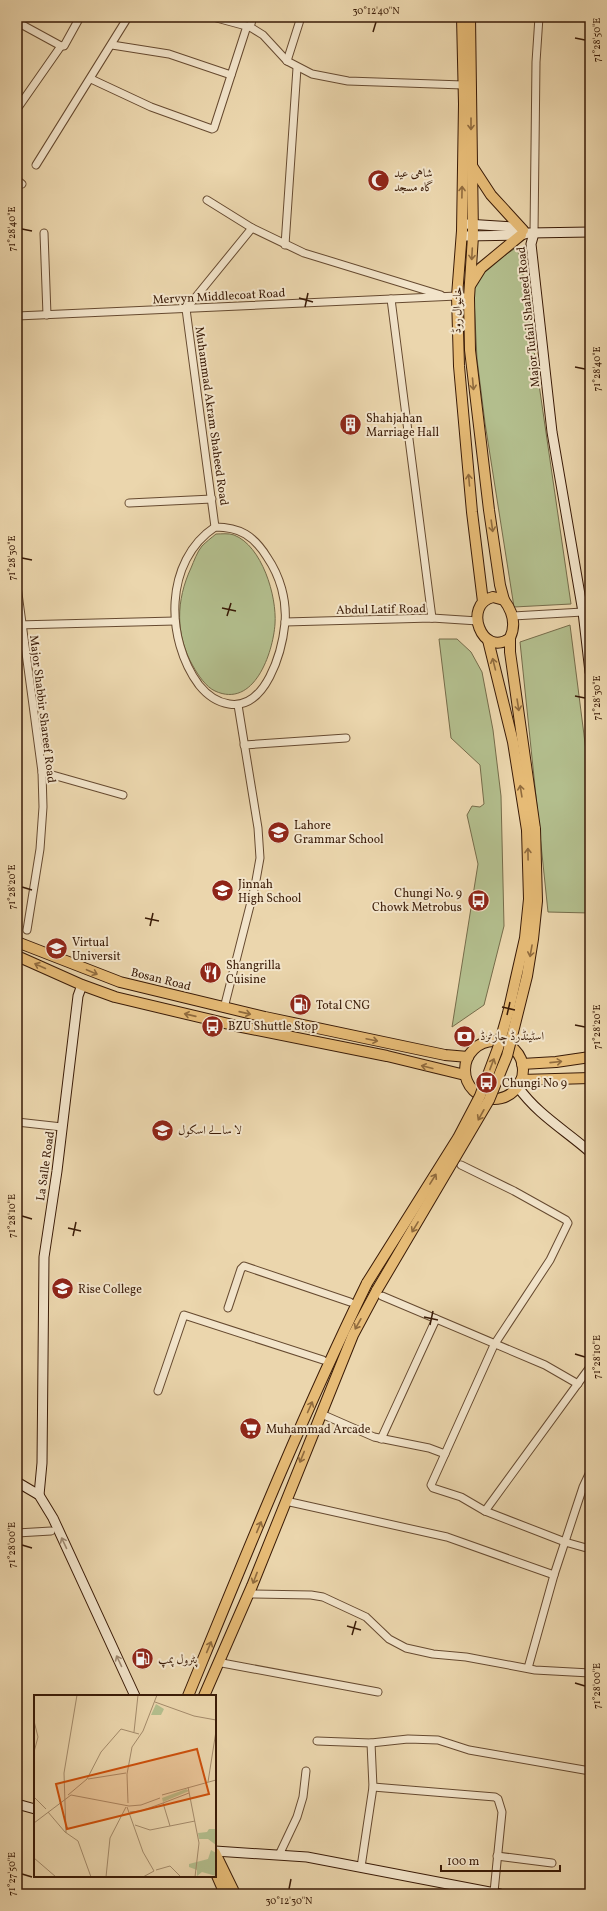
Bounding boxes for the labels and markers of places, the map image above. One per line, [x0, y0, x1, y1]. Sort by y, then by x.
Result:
place label: شاہی عید گاہ مسجد [394, 166, 434, 196]
mosque icon: شاہی عید گاہ مسجد [366, 167, 392, 193]
place label: Shahjahan Marriage Hall [366, 411, 440, 441]
building icon: Shahjahan Marriage Hall [338, 412, 364, 438]
place label: Lahore Grammar School [294, 818, 384, 848]
school or university icon: Lahore Grammar School [266, 819, 292, 845]
place label: Jinnah High School [238, 877, 302, 907]
school or university icon: Jinnah High School [210, 878, 236, 904]
place label: Chungi No. 9 Chowk Metrobus [372, 886, 462, 916]
bus stop icon: Chungi No. 9 Chowk Metrobus [465, 887, 491, 913]
place label: Virtual Universit [72, 935, 121, 965]
school or university icon: Virtual Universit [43, 936, 69, 962]
place label: Shangrilla Cuisine [226, 958, 281, 988]
restaurant icon: Shangrilla Cuisine [198, 959, 224, 985]
fuel station icon: Total CNG [287, 992, 313, 1018]
place label: Total CNG [316, 998, 370, 1014]
bus stop icon: BZU Shuttle Stop [200, 1013, 226, 1039]
place label: BZU Shuttle Stop [228, 1019, 318, 1035]
bank icon: اسٹینڈرڈ چارٹرڈ [452, 1023, 478, 1049]
place label: اسٹینڈرڈ چارٹرڈ [480, 1029, 544, 1045]
bus stop icon: Chungi No 9 [474, 1070, 500, 1096]
place label: Chungi No 9 [502, 1076, 567, 1092]
school or university icon: لا سالے اسکول [150, 1117, 176, 1143]
place label: لا سالے اسکول [178, 1123, 242, 1139]
school or university icon: Rise College [49, 1276, 75, 1302]
place label: Rise College [78, 1282, 142, 1298]
supermarket icon: Muhammad Arcade [238, 1416, 264, 1442]
place label: Muhammad Arcade [266, 1422, 371, 1438]
fuel station icon: پٹرول پمپ [129, 1646, 155, 1672]
place label: پٹرول پمپ [158, 1652, 198, 1668]

